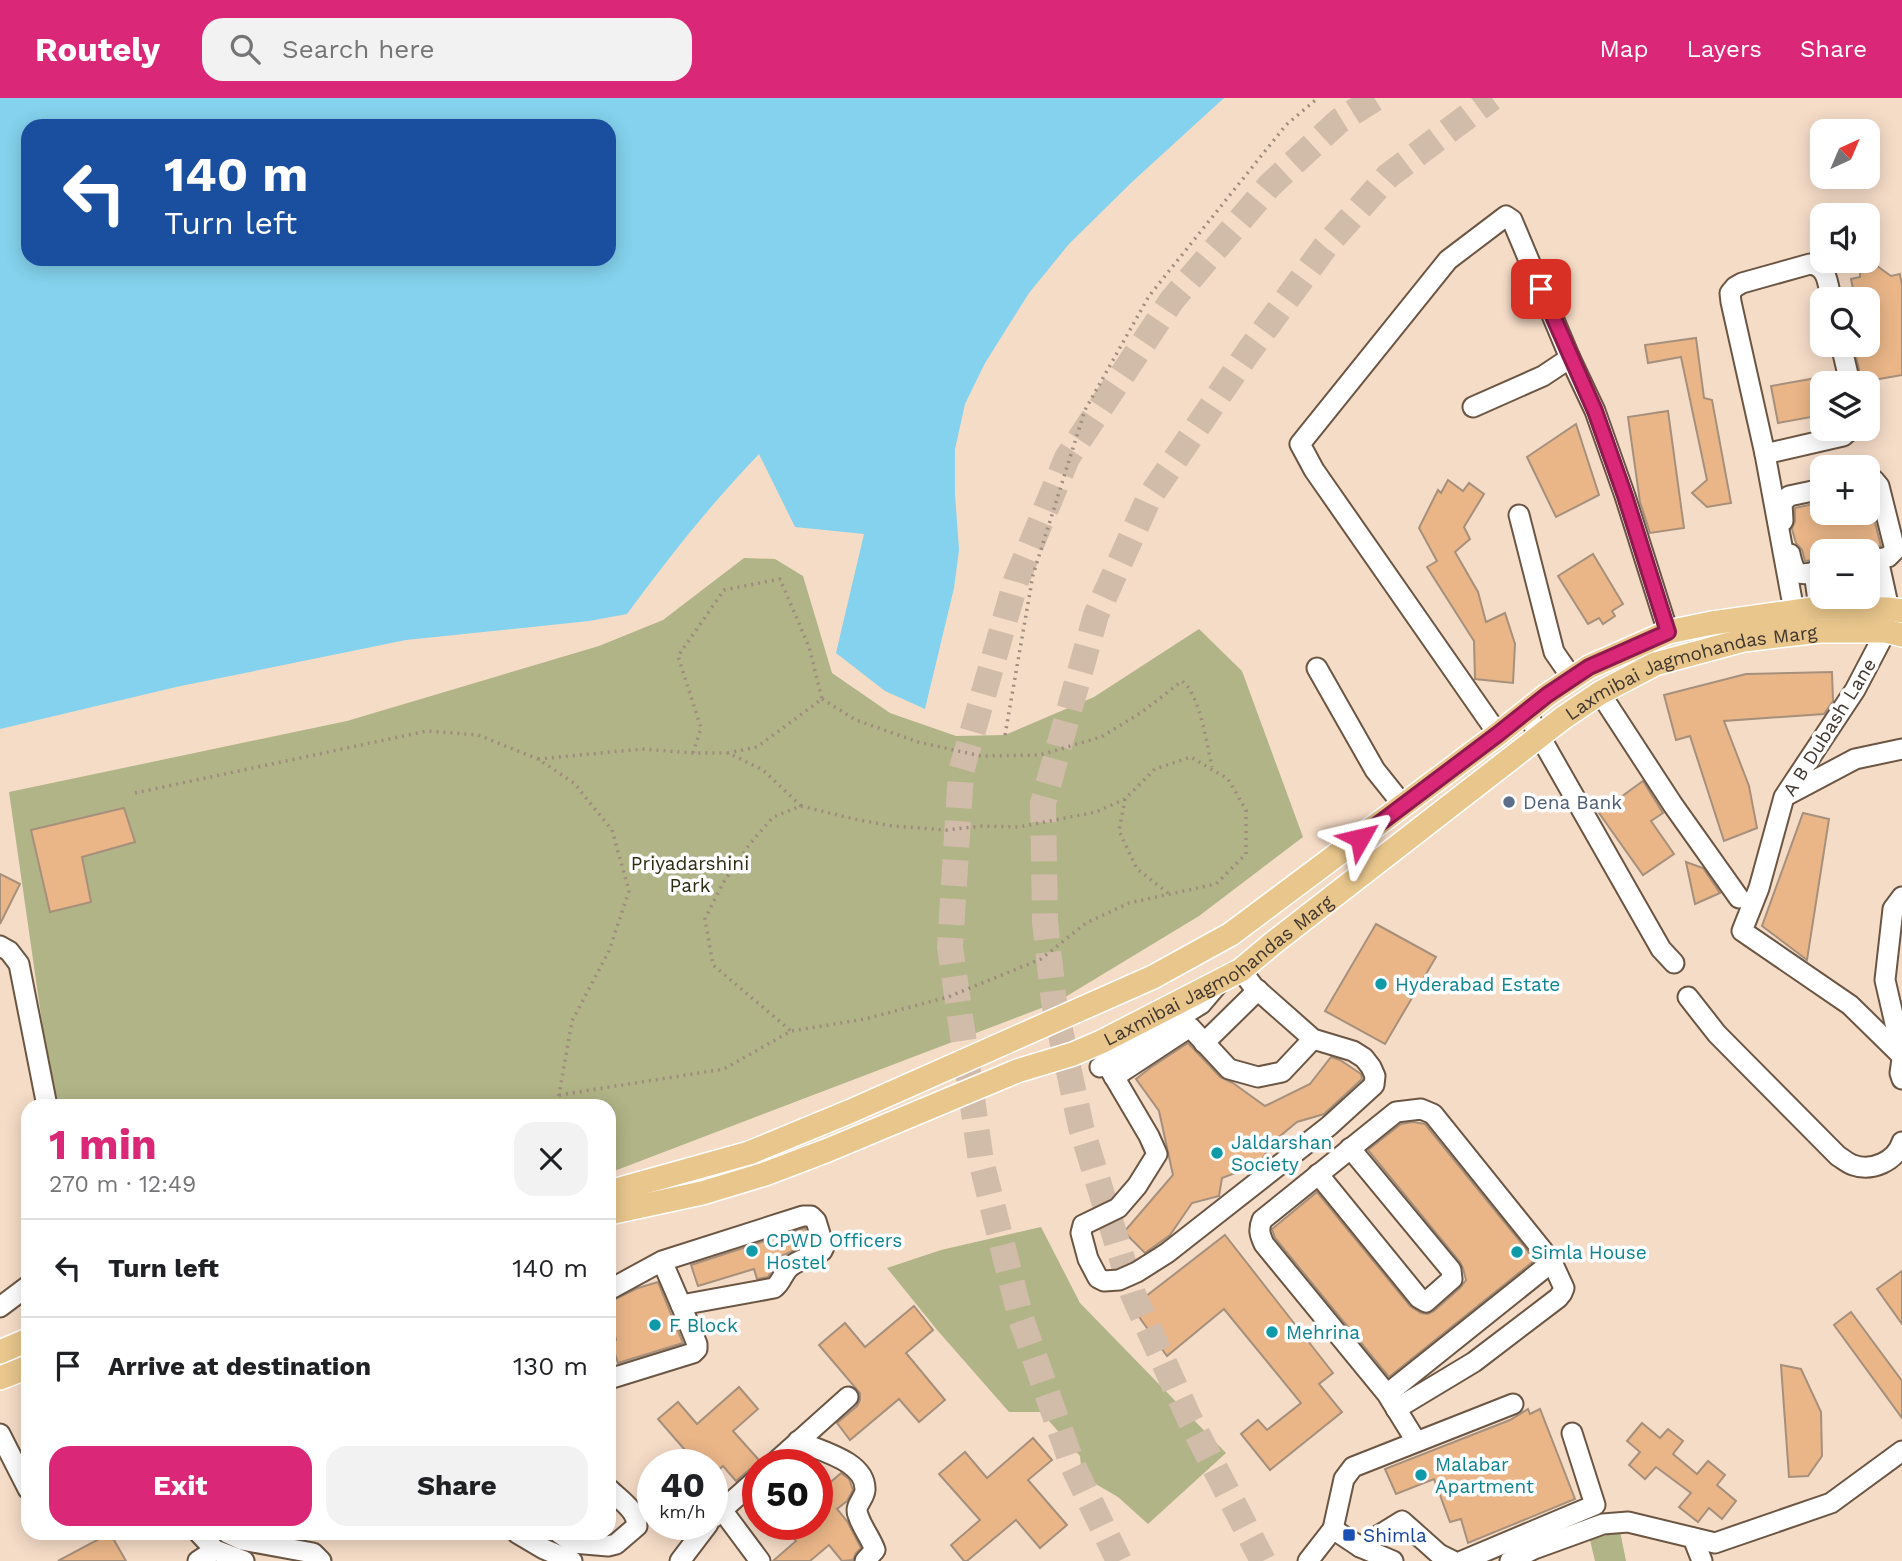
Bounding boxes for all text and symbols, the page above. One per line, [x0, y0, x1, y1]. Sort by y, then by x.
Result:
search box [202, 18, 692, 81]
text: Routely [35, 30, 160, 69]
icon: search [226, 30, 264, 68]
text: Search here [282, 34, 434, 64]
text: Map [1600, 35, 1648, 63]
text: Layers [1686, 35, 1762, 63]
text: Share [1800, 35, 1867, 63]
north arrow [1810, 119, 1880, 189]
map controls [1810, 119, 1880, 609]
text: 140 m [164, 145, 308, 203]
icon: left [49, 147, 140, 238]
button: sound [1810, 203, 1880, 273]
text: Turn left [164, 204, 297, 242]
pin [1511, 259, 1571, 319]
icon: arrive [1522, 270, 1560, 308]
button: search [1810, 287, 1880, 357]
button: layers [1810, 371, 1880, 441]
button: + [1810, 455, 1880, 525]
button: − [1810, 539, 1880, 609]
street label: Laxmibai Jagmohandas Marg [1561, 620, 1819, 725]
street label: A B Dubash Lane [1778, 654, 1881, 800]
place label: Dena Bank [1523, 791, 1622, 814]
marker: Dena Bank [1501, 794, 1517, 810]
position arrow [1323, 801, 1397, 875]
park label: Priyadarshini Park [631, 852, 749, 897]
street label: Laxmibai Jagmohandas Marg [1099, 889, 1338, 1051]
place label: Hyderabad Estate [1395, 973, 1560, 996]
marker: Hyderabad Estate [1373, 976, 1389, 992]
text: 1 min [49, 1120, 157, 1169]
button: close [514, 1122, 588, 1196]
place label: Jaldarshan Society [1231, 1131, 1332, 1176]
marker: Jaldarshan Society [1209, 1145, 1225, 1161]
text: 270 m · 12:49 [49, 1171, 196, 1198]
place label: CPWD Officers Hostel [766, 1229, 902, 1274]
place label: Simla House [1531, 1241, 1647, 1264]
marker: CPWD Officers Hostel [744, 1243, 760, 1259]
marker: Simla House [1509, 1244, 1525, 1260]
icon: left [49, 1249, 87, 1287]
text: Turn left [108, 1253, 219, 1283]
text: 140 m [512, 1253, 588, 1283]
place label: F Block [669, 1314, 738, 1337]
marker: F Block [647, 1317, 663, 1333]
place label: Mehrina [1286, 1321, 1360, 1344]
marker: Mehrina [1264, 1324, 1280, 1340]
icon: arrive [49, 1347, 87, 1385]
text: Arrive at destination [108, 1351, 371, 1381]
text: 130 m [513, 1351, 588, 1381]
button: Exit [49, 1446, 312, 1526]
button: Share [326, 1446, 588, 1526]
speed limit sign: 50 [742, 1449, 833, 1540]
place label: Malabar Apartment [1435, 1453, 1534, 1498]
text: 40 [660, 1464, 705, 1506]
marker: Malabar Apartment [1413, 1467, 1429, 1483]
text: km/h [659, 1501, 706, 1522]
place label: Shimla [1363, 1524, 1427, 1547]
marker: Shimla [1341, 1527, 1357, 1543]

